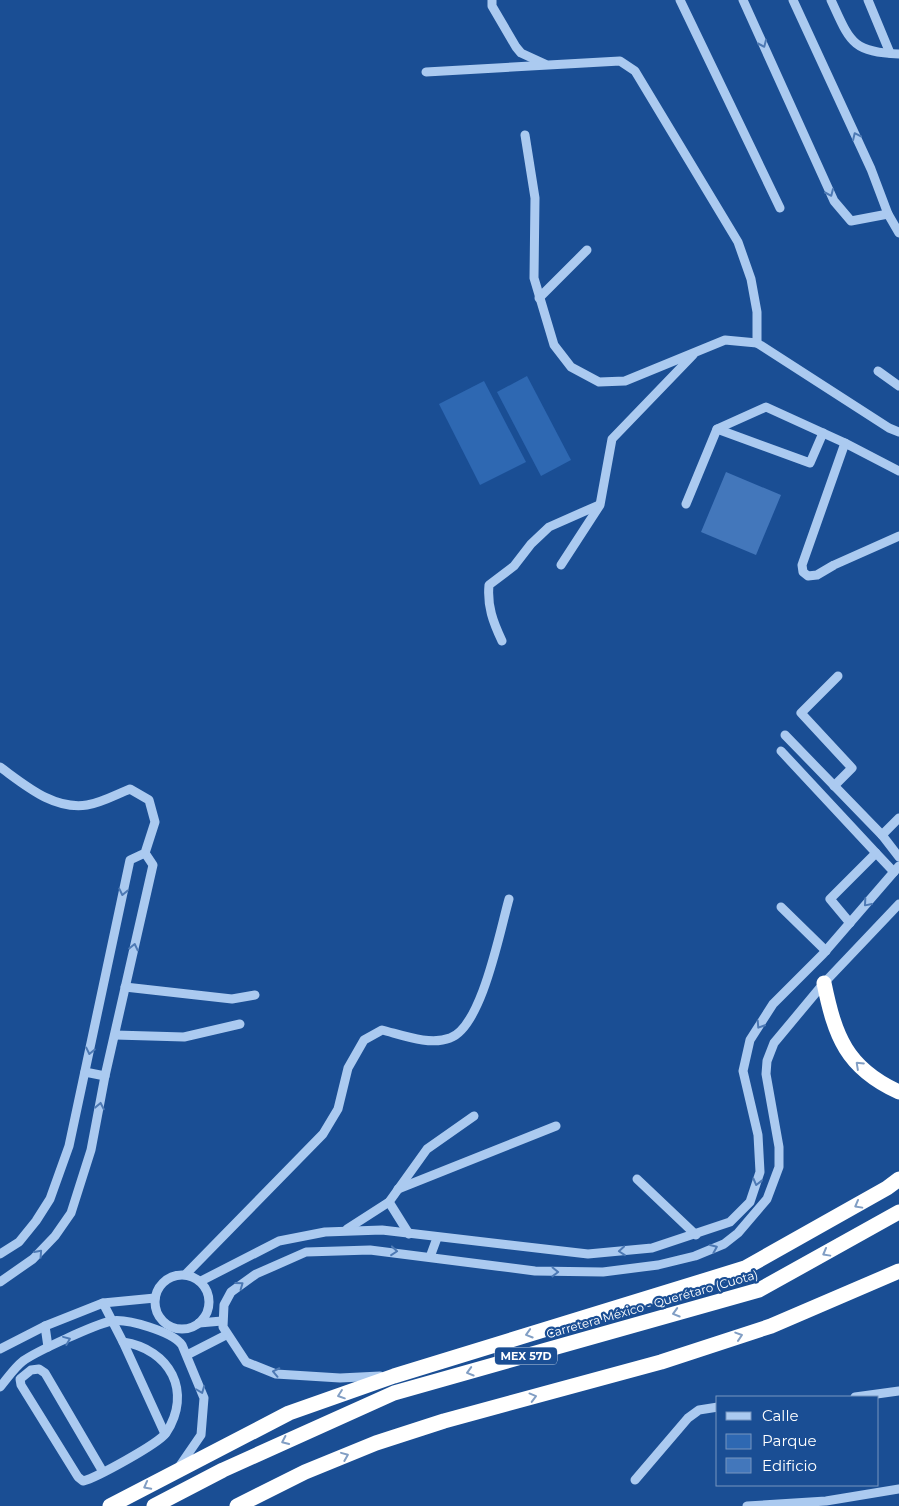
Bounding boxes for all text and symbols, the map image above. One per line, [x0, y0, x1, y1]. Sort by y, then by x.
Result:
one-way arrow [757, 39, 768, 48]
one-way arrow [851, 132, 862, 141]
one-way arrow [824, 188, 834, 197]
one-way arrow [118, 887, 129, 896]
one-way arrow [864, 897, 872, 906]
one-way arrow [128, 942, 139, 951]
one-way arrow [756, 1019, 766, 1028]
one-way arrow [85, 1046, 95, 1055]
one-way arrow [856, 1062, 865, 1071]
one-way arrow [94, 1101, 104, 1110]
one-way arrow [752, 1177, 763, 1186]
one-way arrow [854, 1198, 863, 1208]
one-way arrow [709, 1244, 718, 1254]
one-way arrow [618, 1245, 626, 1256]
one-way arrow [390, 1246, 398, 1257]
one-way arrow [822, 1246, 831, 1256]
one-way arrow [33, 1249, 42, 1258]
one-way arrow [551, 1266, 559, 1277]
street label: Carretera México - Querétaro (Cuota) [544, 1267, 760, 1341]
one-way arrow [234, 1282, 244, 1291]
one-way arrow [673, 1308, 681, 1318]
one-way arrow [526, 1329, 534, 1339]
one-way arrow [734, 1332, 743, 1342]
one-way arrow [62, 1335, 71, 1346]
road number: MEX 57D [495, 1348, 557, 1364]
one-way arrow [466, 1367, 474, 1377]
one-way arrow [272, 1368, 281, 1378]
one-way arrow [195, 1385, 205, 1394]
one-way arrow [337, 1389, 346, 1399]
one-way arrow [528, 1392, 536, 1402]
legend [716, 1396, 879, 1486]
text: Calle [762, 1406, 799, 1425]
text: Parque [762, 1431, 817, 1450]
one-way arrow [281, 1435, 290, 1445]
one-way arrow [340, 1451, 348, 1461]
text: Edificio [762, 1456, 817, 1475]
one-way arrow [143, 1480, 152, 1490]

